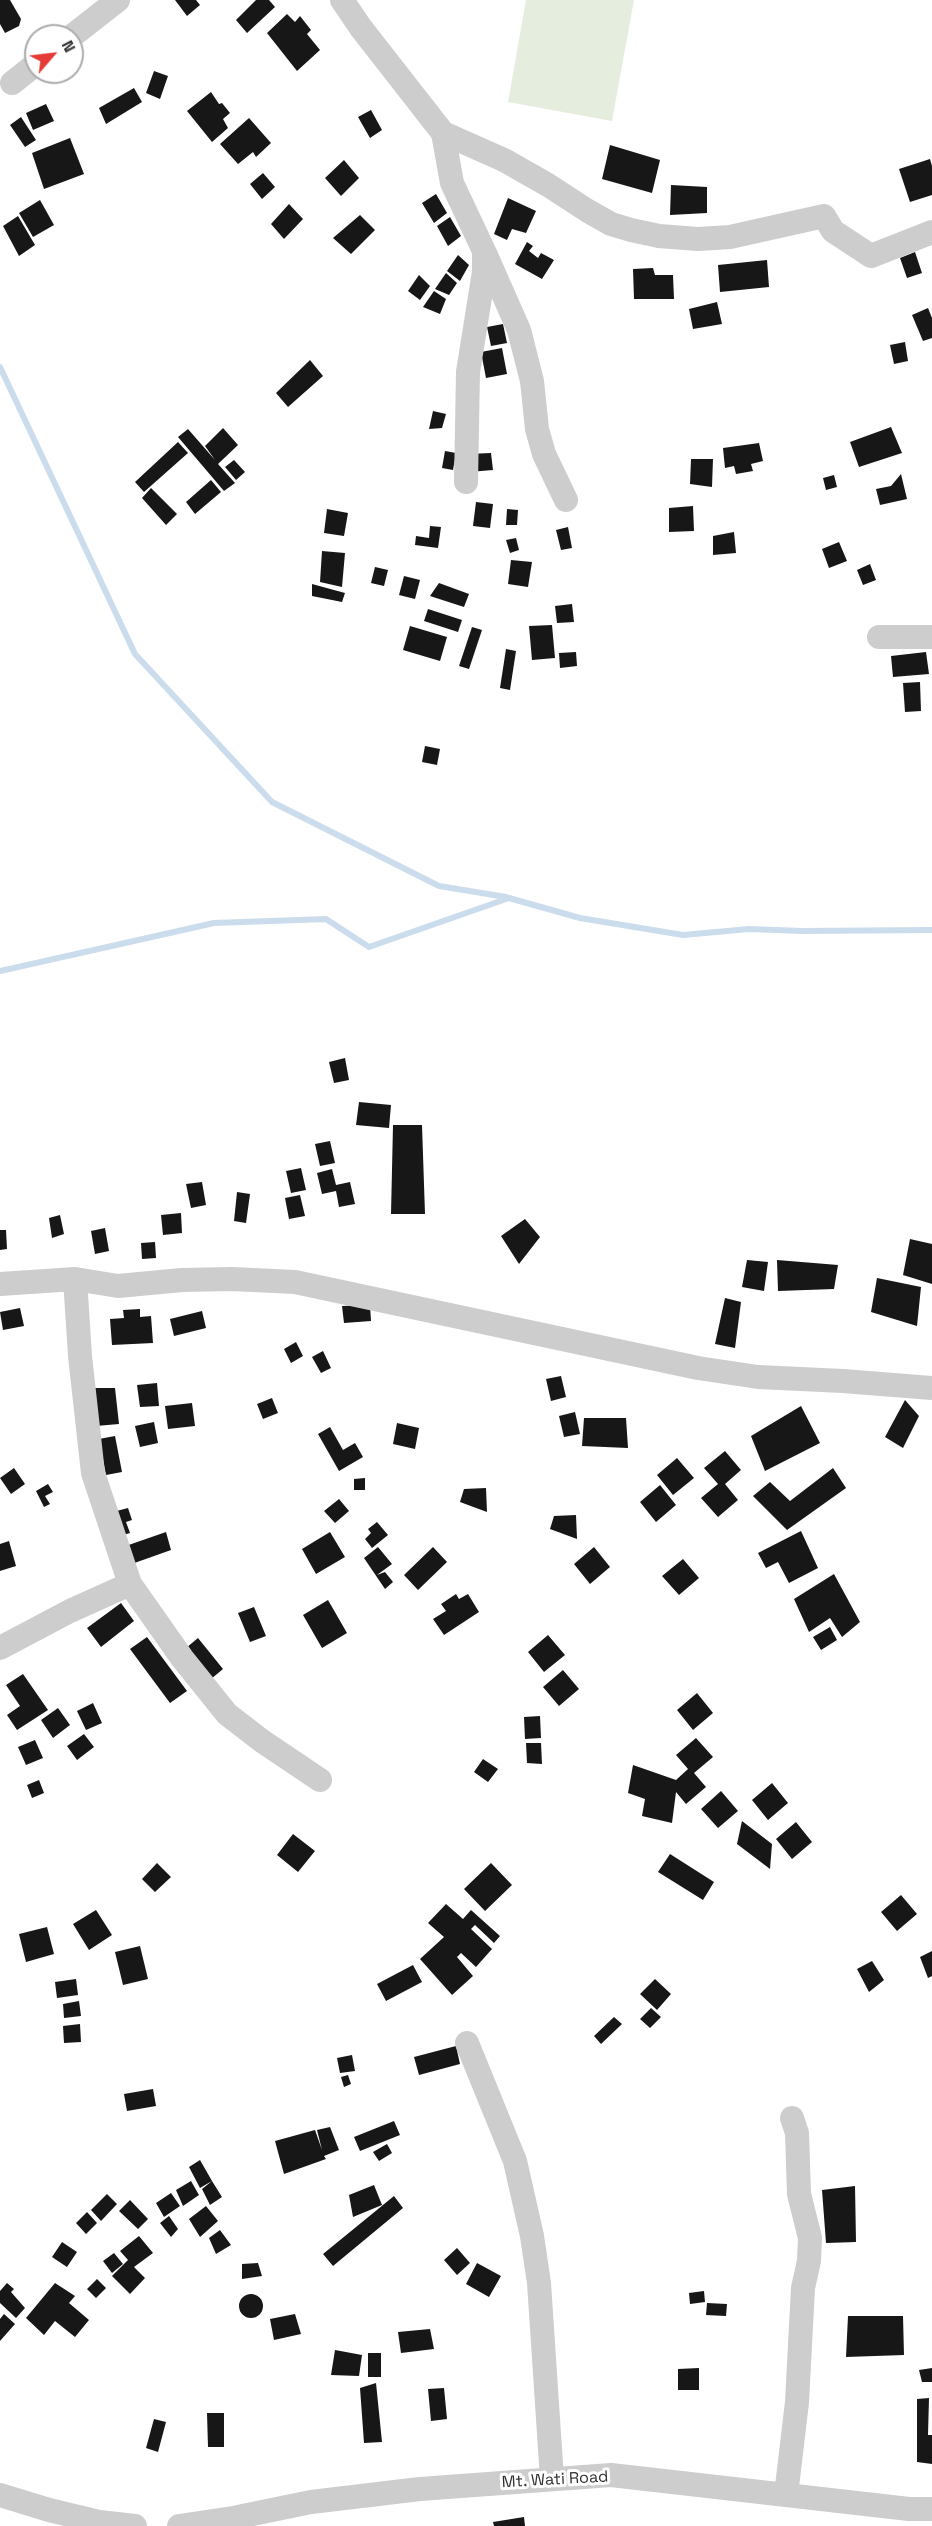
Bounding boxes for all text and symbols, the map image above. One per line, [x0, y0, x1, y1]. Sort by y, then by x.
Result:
north arrow [24, 24, 84, 84]
text: N [57, 37, 80, 56]
street label: Mt. Wati Road [501, 2468, 609, 2492]

